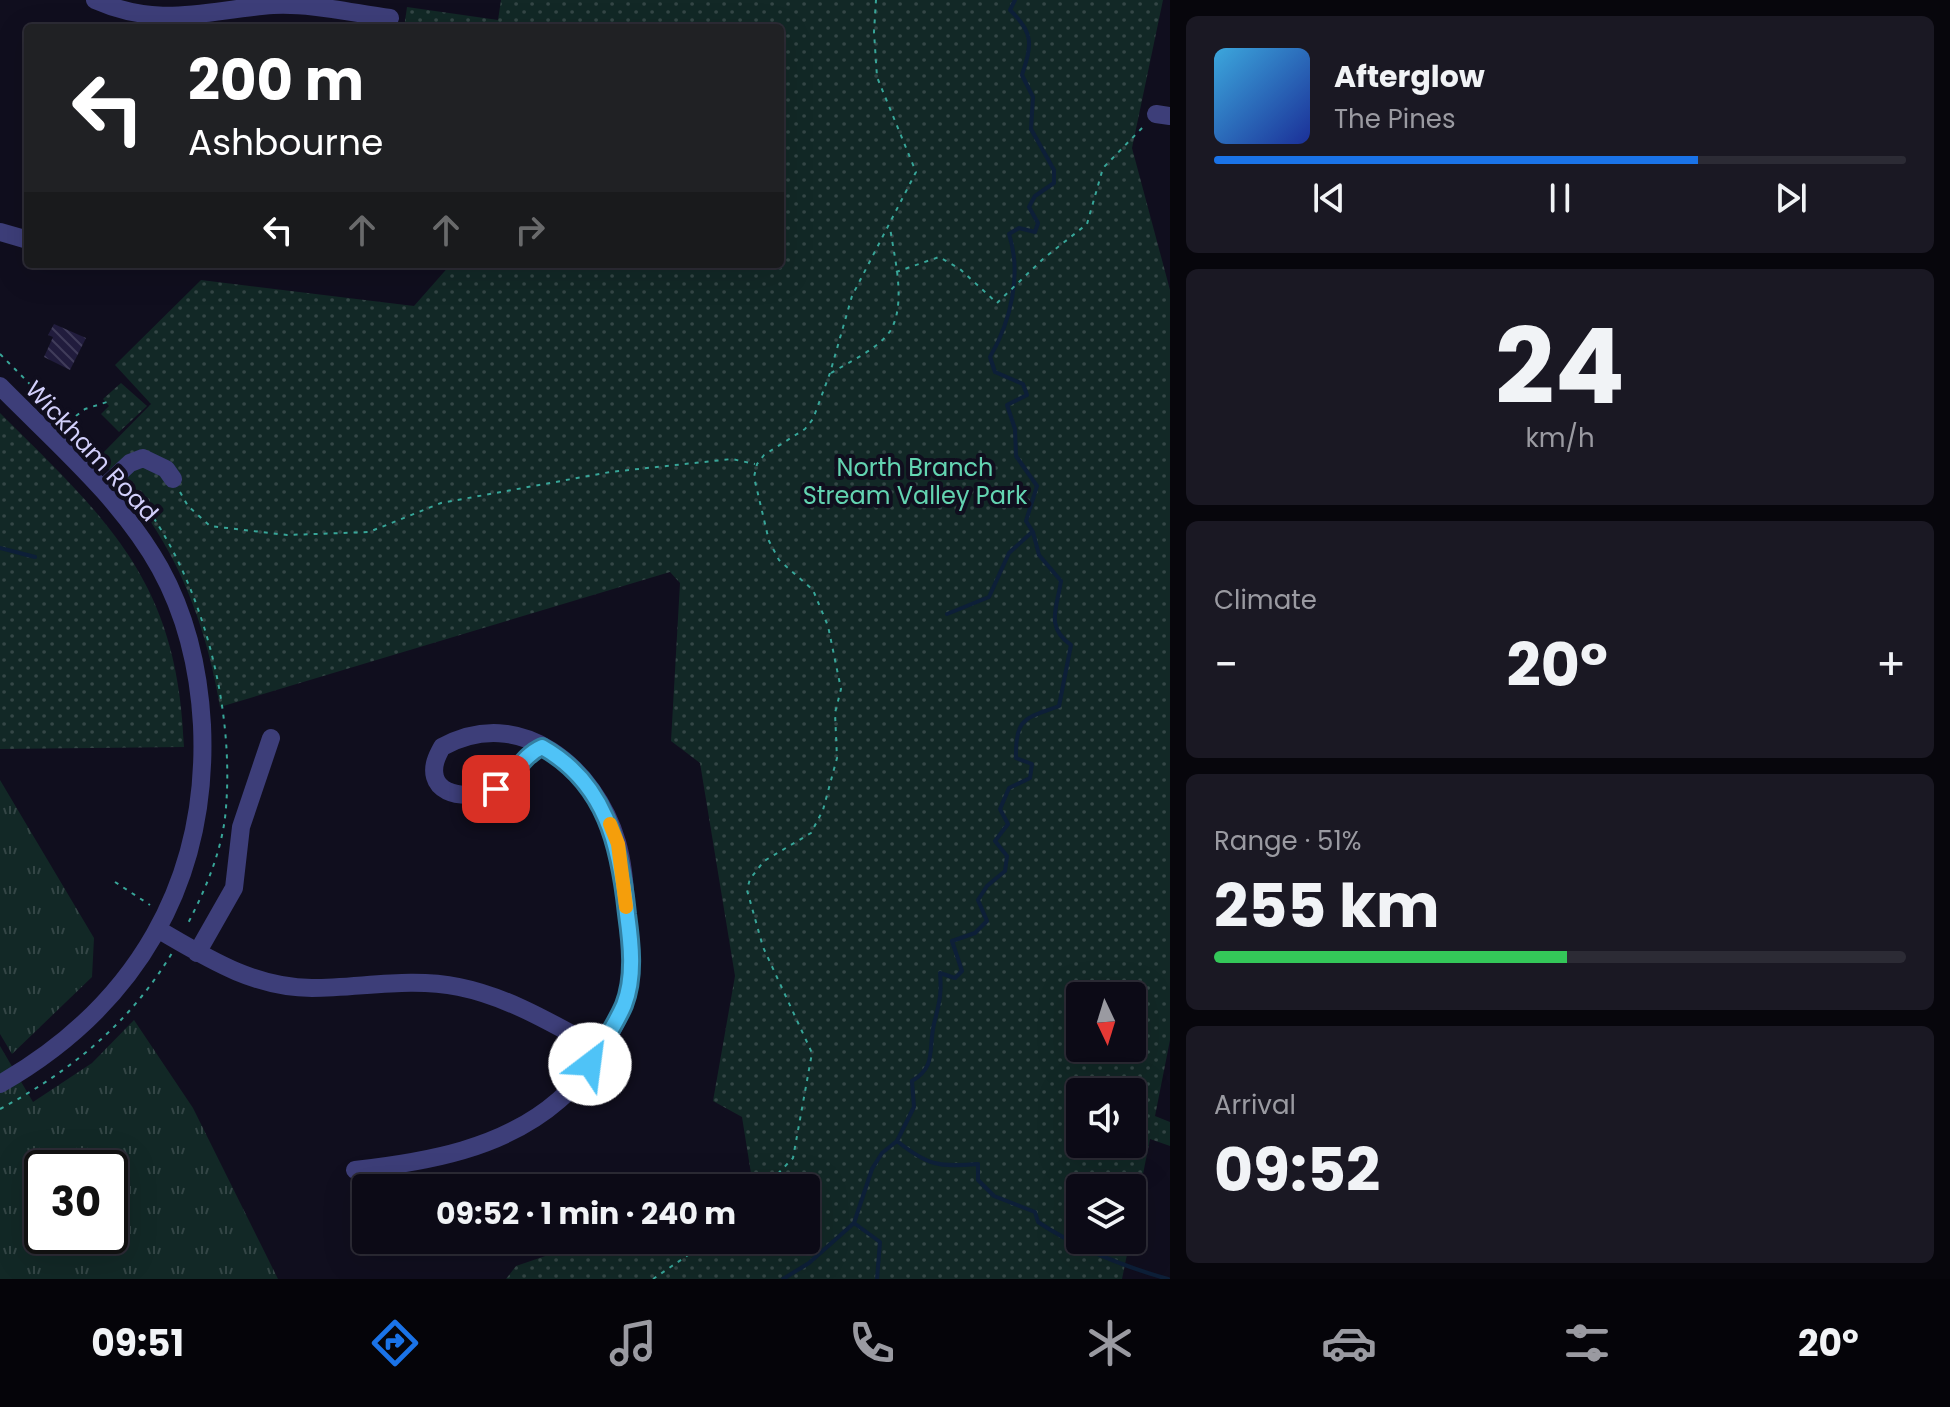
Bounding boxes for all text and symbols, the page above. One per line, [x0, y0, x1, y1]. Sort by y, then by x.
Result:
text: 200 m [188, 41, 364, 120]
text: Afterglow [1334, 55, 1485, 98]
icon: left [56, 56, 160, 160]
text: The Pines [1334, 101, 1456, 137]
text: Ashbourne [188, 117, 383, 168]
icon: previous [1307, 176, 1351, 220]
icon: pause [1538, 176, 1582, 220]
icon: next [1769, 176, 1813, 220]
icon: left [256, 208, 300, 252]
icon: ahead [340, 208, 384, 252]
icon: ahead [424, 208, 468, 252]
icon: right [508, 208, 552, 252]
text: 24 [1495, 294, 1625, 439]
street label: Wickham Road [18, 373, 166, 529]
text: km/h [1525, 420, 1595, 456]
park label: North Branch Stream Valley Park [803, 451, 1028, 512]
text: Climate [1214, 582, 1317, 618]
text: 20° [1507, 623, 1608, 707]
text: − [1214, 634, 1238, 695]
text: + [1876, 634, 1906, 695]
pin [462, 755, 530, 823]
icon: arrive [474, 767, 518, 811]
text: Range · 51% [1214, 823, 1362, 859]
text: 255 km [1214, 864, 1440, 948]
north arrow [1066, 982, 1146, 1062]
map controls [1066, 982, 1146, 1254]
position arrow [548, 1022, 632, 1106]
button: sound [1066, 1078, 1146, 1158]
text: Arrival [1214, 1087, 1296, 1123]
text: 09:52 [1214, 1128, 1380, 1212]
speed limit sign: 30 [24, 1150, 128, 1254]
button: layers [1066, 1174, 1146, 1254]
text: 09:52 · 1 min · 240 m [436, 1192, 736, 1235]
icon: directions [367, 1315, 423, 1371]
icon: music [605, 1315, 661, 1371]
icon: phone [844, 1315, 900, 1371]
icon: climate [1082, 1315, 1138, 1371]
icon: car [1321, 1315, 1377, 1371]
icon: filters [1559, 1315, 1615, 1371]
text: 09:51 [91, 1318, 184, 1369]
text: 20° [1798, 1318, 1859, 1369]

